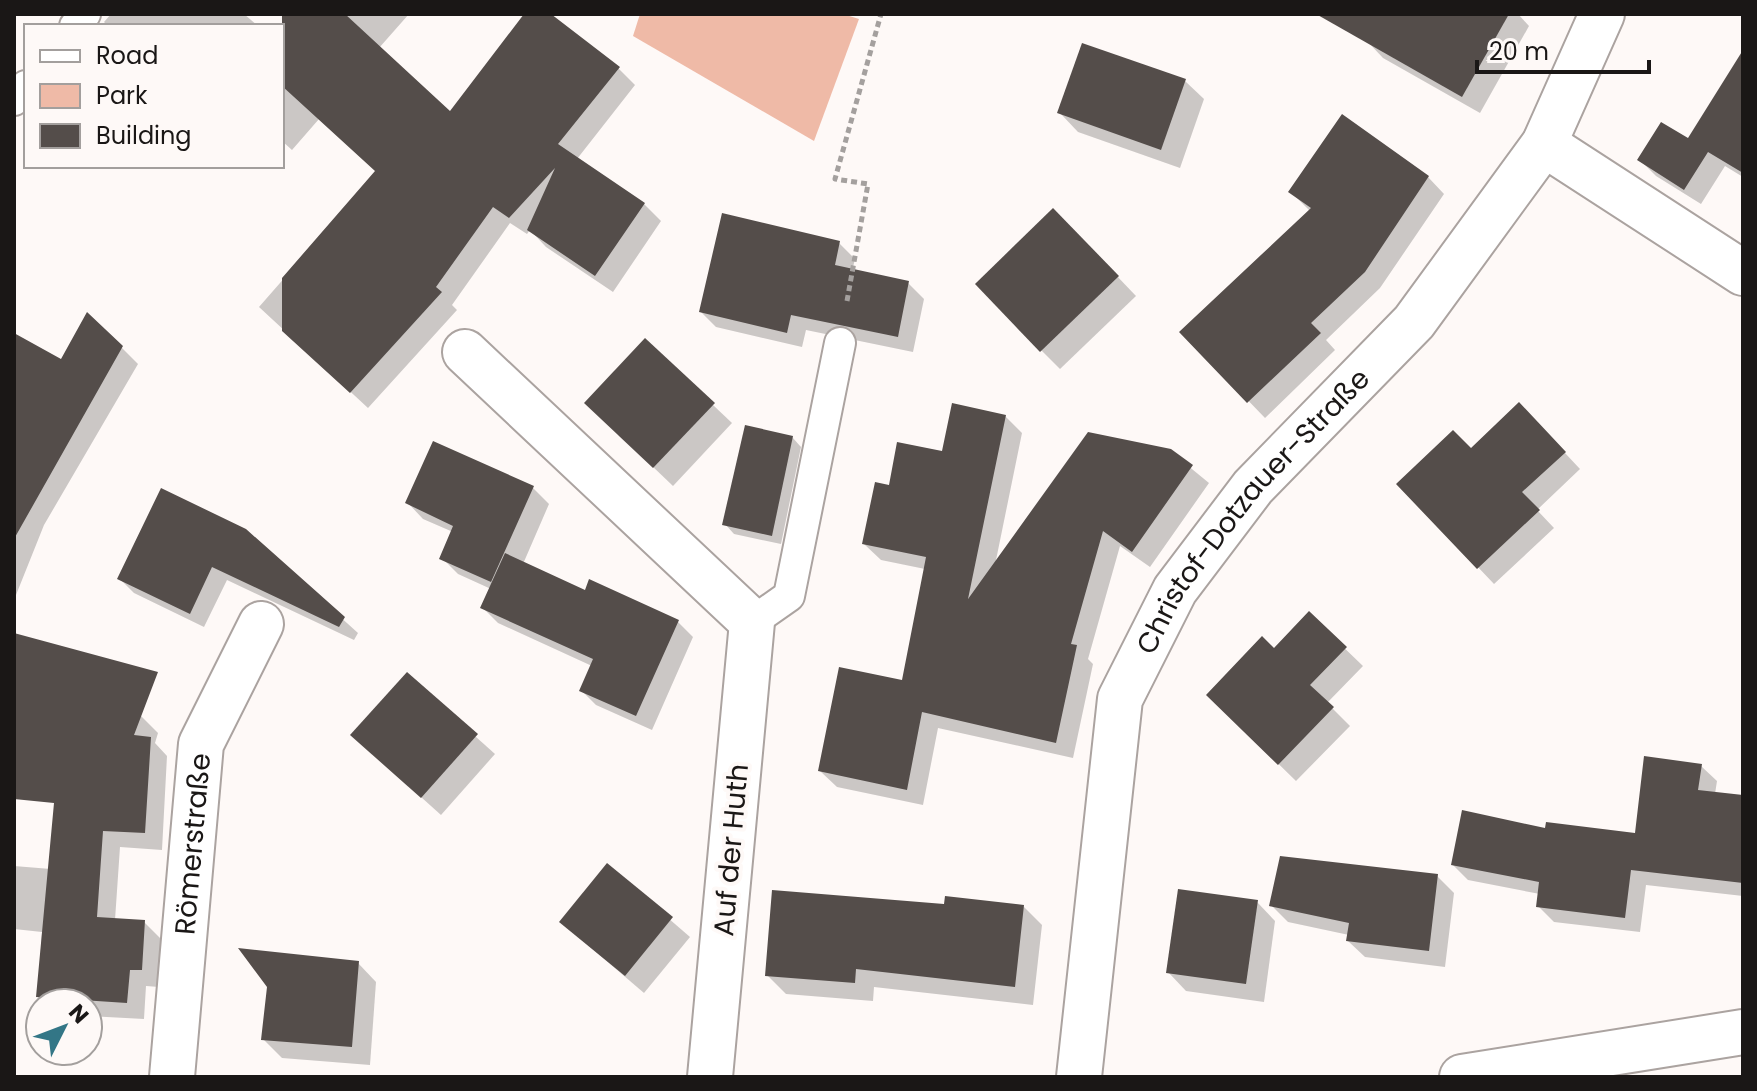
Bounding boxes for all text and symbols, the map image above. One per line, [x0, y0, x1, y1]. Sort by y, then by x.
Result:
legend [24, 24, 284, 168]
scale bar [1477, 24, 1649, 74]
text: 20 m [1489, 35, 1549, 68]
text: Road [96, 39, 158, 72]
text: Park [96, 79, 148, 112]
text: Building [96, 119, 192, 152]
street label: Christof-Dotzauer-Straße [1126, 359, 1378, 660]
street label: Römerstraße [165, 751, 220, 936]
street label: Auf der Huth [704, 762, 758, 938]
north arrow [24, 987, 104, 1067]
text: N [61, 997, 96, 1030]

